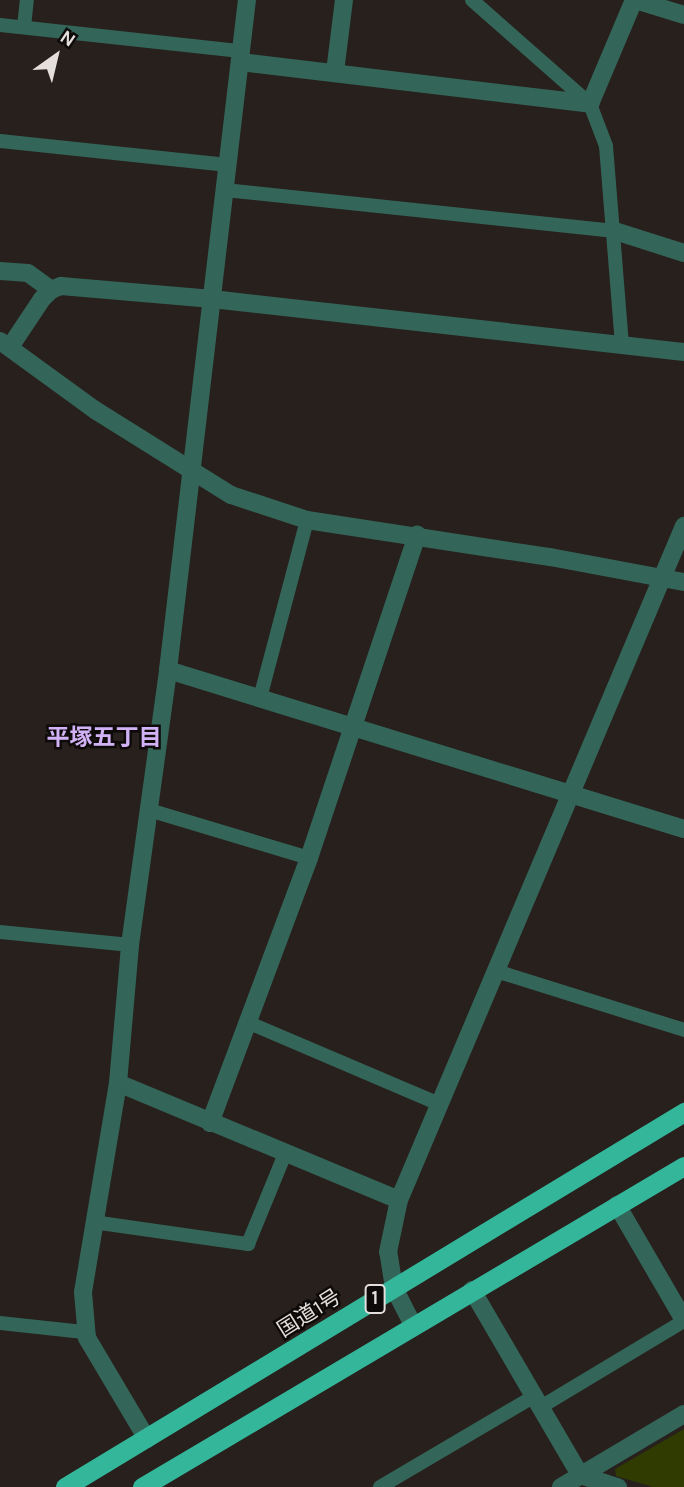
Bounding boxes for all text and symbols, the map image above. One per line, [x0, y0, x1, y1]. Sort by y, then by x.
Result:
north arrow [21, 21, 91, 91]
text: N [56, 26, 80, 52]
district label: 平塚五丁目 [47, 724, 161, 752]
street label: 国道1号 [273, 1284, 345, 1342]
road number: 1 [364, 1284, 386, 1315]

